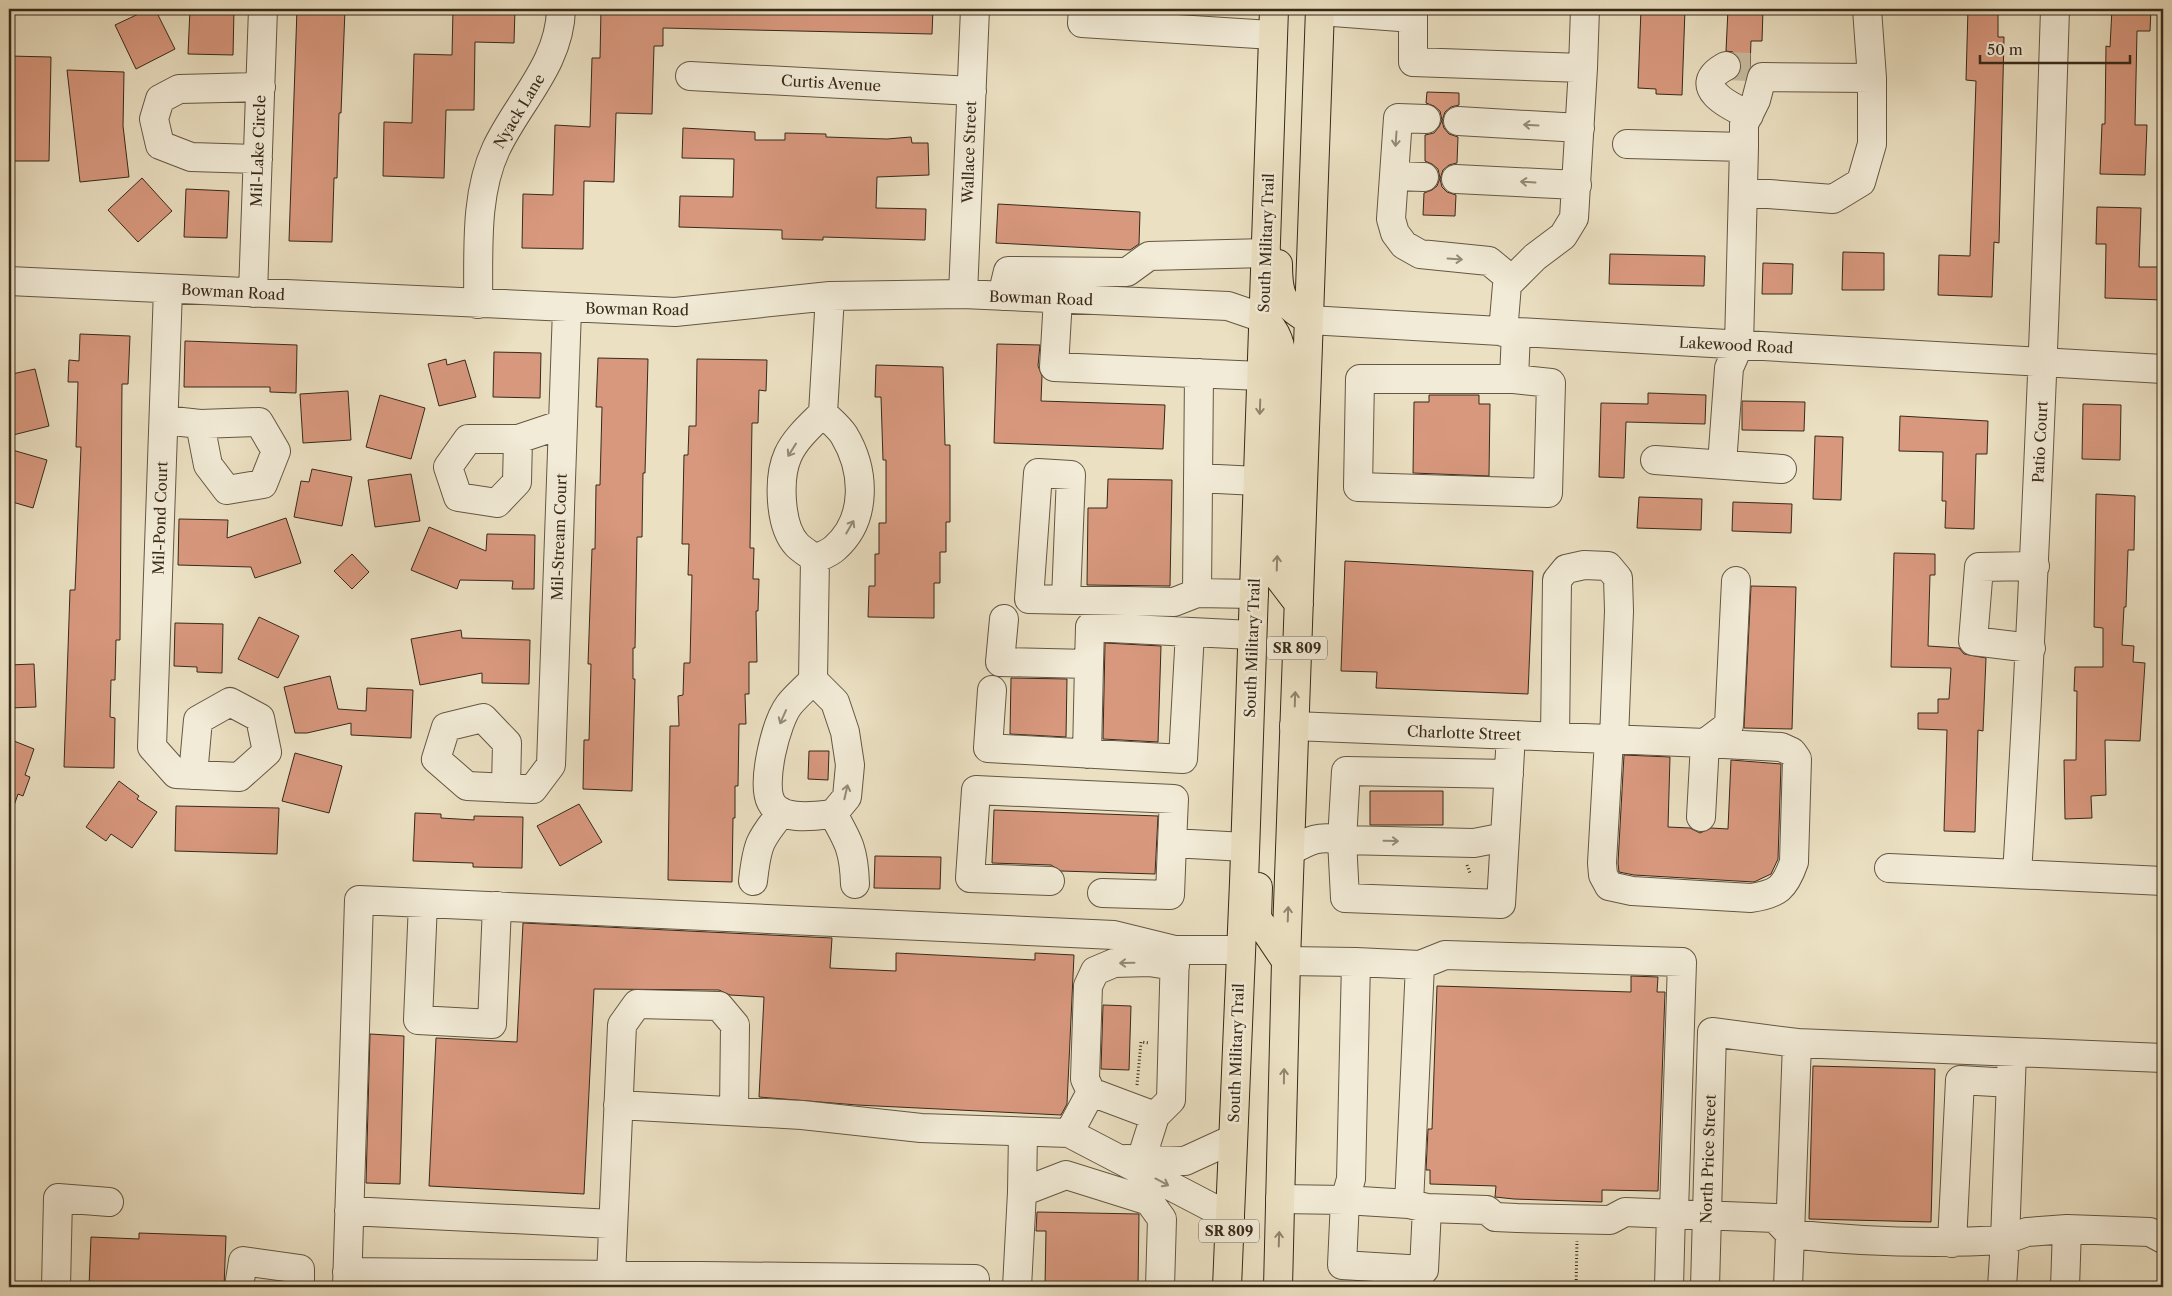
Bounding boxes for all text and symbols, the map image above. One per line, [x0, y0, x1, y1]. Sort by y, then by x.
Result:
scale bar [1980, 32, 2130, 64]
text: 50 m [1987, 40, 2023, 59]
street label: Nyack Lane [489, 70, 549, 152]
street label: Curtis Avenue [780, 71, 882, 95]
street label: Mil-Lake Circle [247, 95, 269, 207]
street label: Wallace Street [958, 100, 980, 205]
one-way arrow [1523, 121, 1539, 130]
one-way arrow [1392, 131, 1401, 147]
street label: South Military Trail [1254, 172, 1278, 313]
one-way arrow [1520, 178, 1536, 187]
one-way arrow [1446, 254, 1462, 263]
street label: Bowman Road [181, 280, 285, 304]
street label: Bowman Road [989, 287, 1093, 309]
street label: Bowman Road [585, 299, 689, 319]
street label: Lakewood Road [1678, 333, 1794, 357]
one-way arrow [1255, 399, 1265, 415]
street label: Patio Court [2028, 400, 2052, 484]
one-way arrow [787, 443, 797, 457]
street label: Mil-Pond Court [149, 460, 172, 575]
street label: Mil-Stream Court [547, 472, 571, 601]
one-way arrow [845, 520, 855, 534]
one-way arrow [1272, 555, 1281, 571]
street label: South Military Trail [1240, 577, 1264, 718]
road number: SR 809 [1267, 636, 1327, 660]
one-way arrow [1291, 691, 1300, 707]
one-way arrow [777, 709, 787, 724]
street label: Charlotte Street [1407, 722, 1522, 745]
one-way arrow [842, 784, 851, 800]
one-way arrow [1382, 836, 1399, 846]
one-way arrow [1283, 906, 1293, 922]
one-way arrow [1119, 958, 1135, 968]
street label: South Military Trail [1224, 982, 1248, 1123]
one-way arrow [1279, 1068, 1288, 1084]
street label: North Price Street [1696, 1093, 1720, 1224]
one-way arrow [1155, 1177, 1170, 1187]
road number: SR 809 [1199, 1220, 1259, 1242]
one-way arrow [1275, 1231, 1284, 1247]

